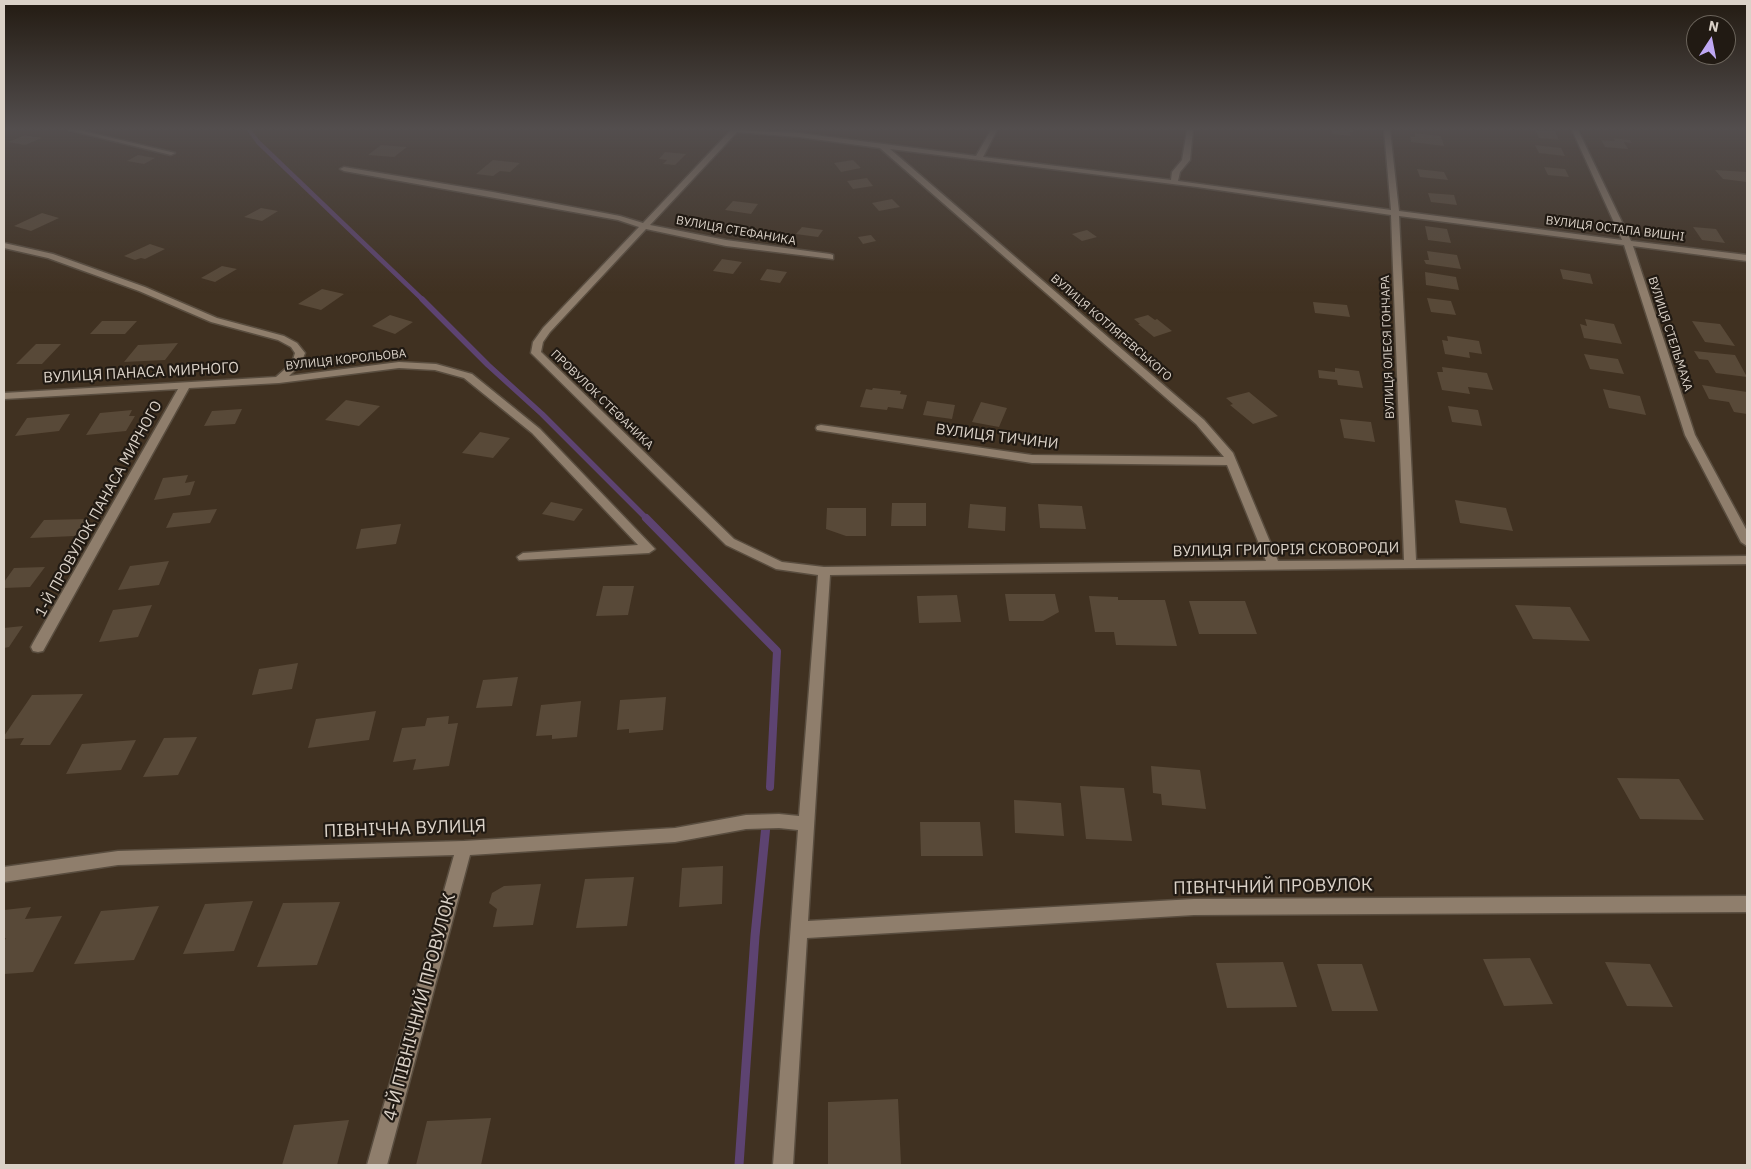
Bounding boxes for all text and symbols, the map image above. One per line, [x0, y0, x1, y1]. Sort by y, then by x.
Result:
north arrow [1686, 15, 1736, 65]
text: N [1707, 16, 1720, 36]
street label: ВУЛИЦЯ СТЕФАНИКА [675, 213, 797, 249]
street label: ВУЛИЦЯ ОСТАПА ВИШНІ [1545, 213, 1685, 245]
street label: ВУЛИЦЯ КОТЛЯРЕВСЬКОГО [1048, 272, 1174, 384]
street label: ВУЛИЦЯ ОЛЕСЯ ГОНЧАРА [1378, 275, 1398, 419]
street label: ВУЛИЦЯ СТЕЛЬМАХА [1645, 275, 1695, 393]
street label: ВУЛИЦЯ КОРОЛЬОВА [285, 346, 407, 374]
street label: ПРОВУЛОК СТЕФАНИКА [548, 347, 656, 453]
street label: ВУЛИЦЯ ПАНАСА МИРНОГО [43, 359, 239, 387]
street label: 1-Й ПРОВУЛОК ПАНАСА МИРНОГО [32, 398, 166, 620]
street label: ВУЛИЦЯ ТИЧИНИ [935, 421, 1059, 453]
street label: ВУЛИЦЯ ГРИГОРІЯ СКОВОРОДИ [1173, 539, 1399, 561]
street label: ПІВНІЧНА ВУЛИЦЯ [323, 815, 487, 843]
street label: ПІВНІЧНИЙ ПРОВУЛОК [1173, 874, 1373, 900]
street label: 4-Й ПІВНІЧНИЙ ПРОВУЛОК [379, 891, 461, 1123]

